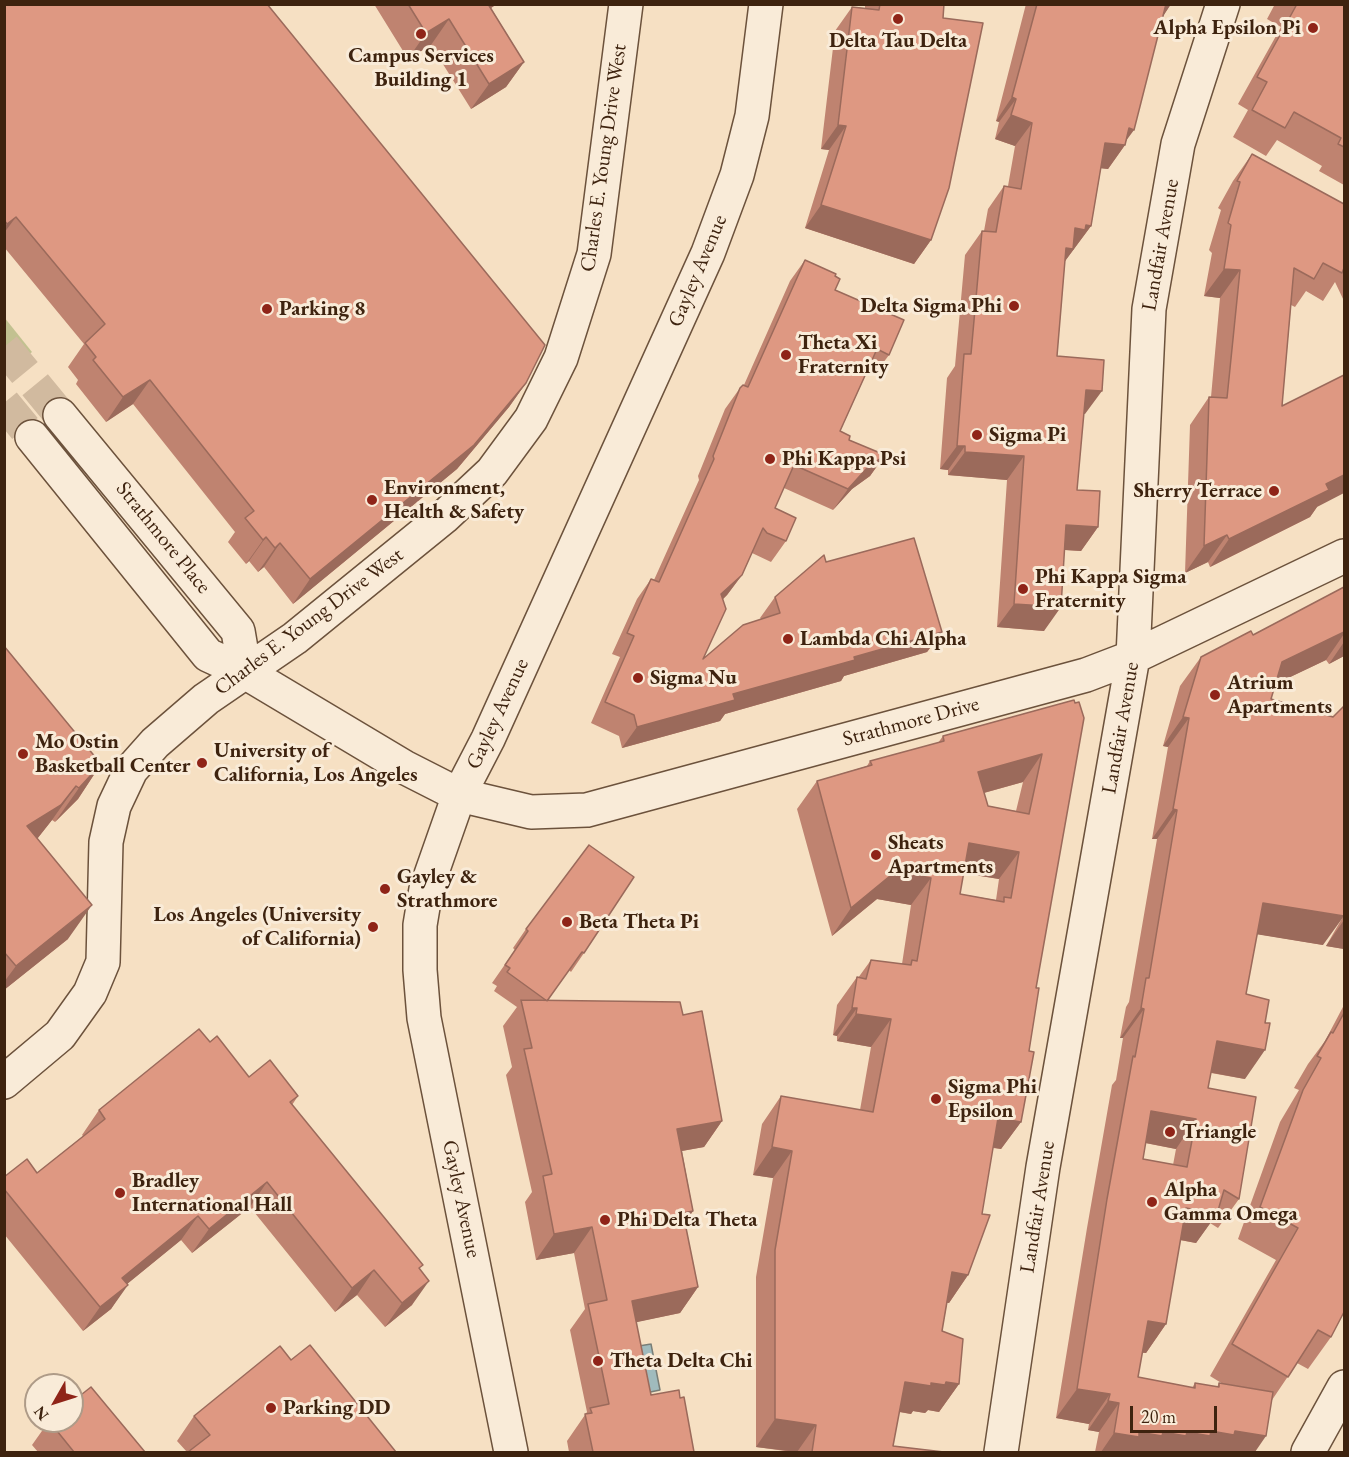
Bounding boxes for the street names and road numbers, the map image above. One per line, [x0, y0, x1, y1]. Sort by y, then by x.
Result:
street label: Charles E. Young Drive West [576, 42, 632, 274]
street label: Landfair Avenue [1137, 177, 1185, 313]
street label: Gayley Avenue [663, 211, 733, 331]
street label: Strathmore Place [110, 477, 216, 599]
street label: Charles E. Young Drive West [210, 543, 408, 701]
street label: Gayley Avenue [461, 654, 535, 774]
street label: Landfair Avenue [1097, 660, 1145, 796]
street label: Strathmore Drive [840, 692, 982, 752]
street label: Gayley Avenue [436, 1138, 486, 1260]
street label: Landfair Avenue [1015, 1139, 1061, 1275]

